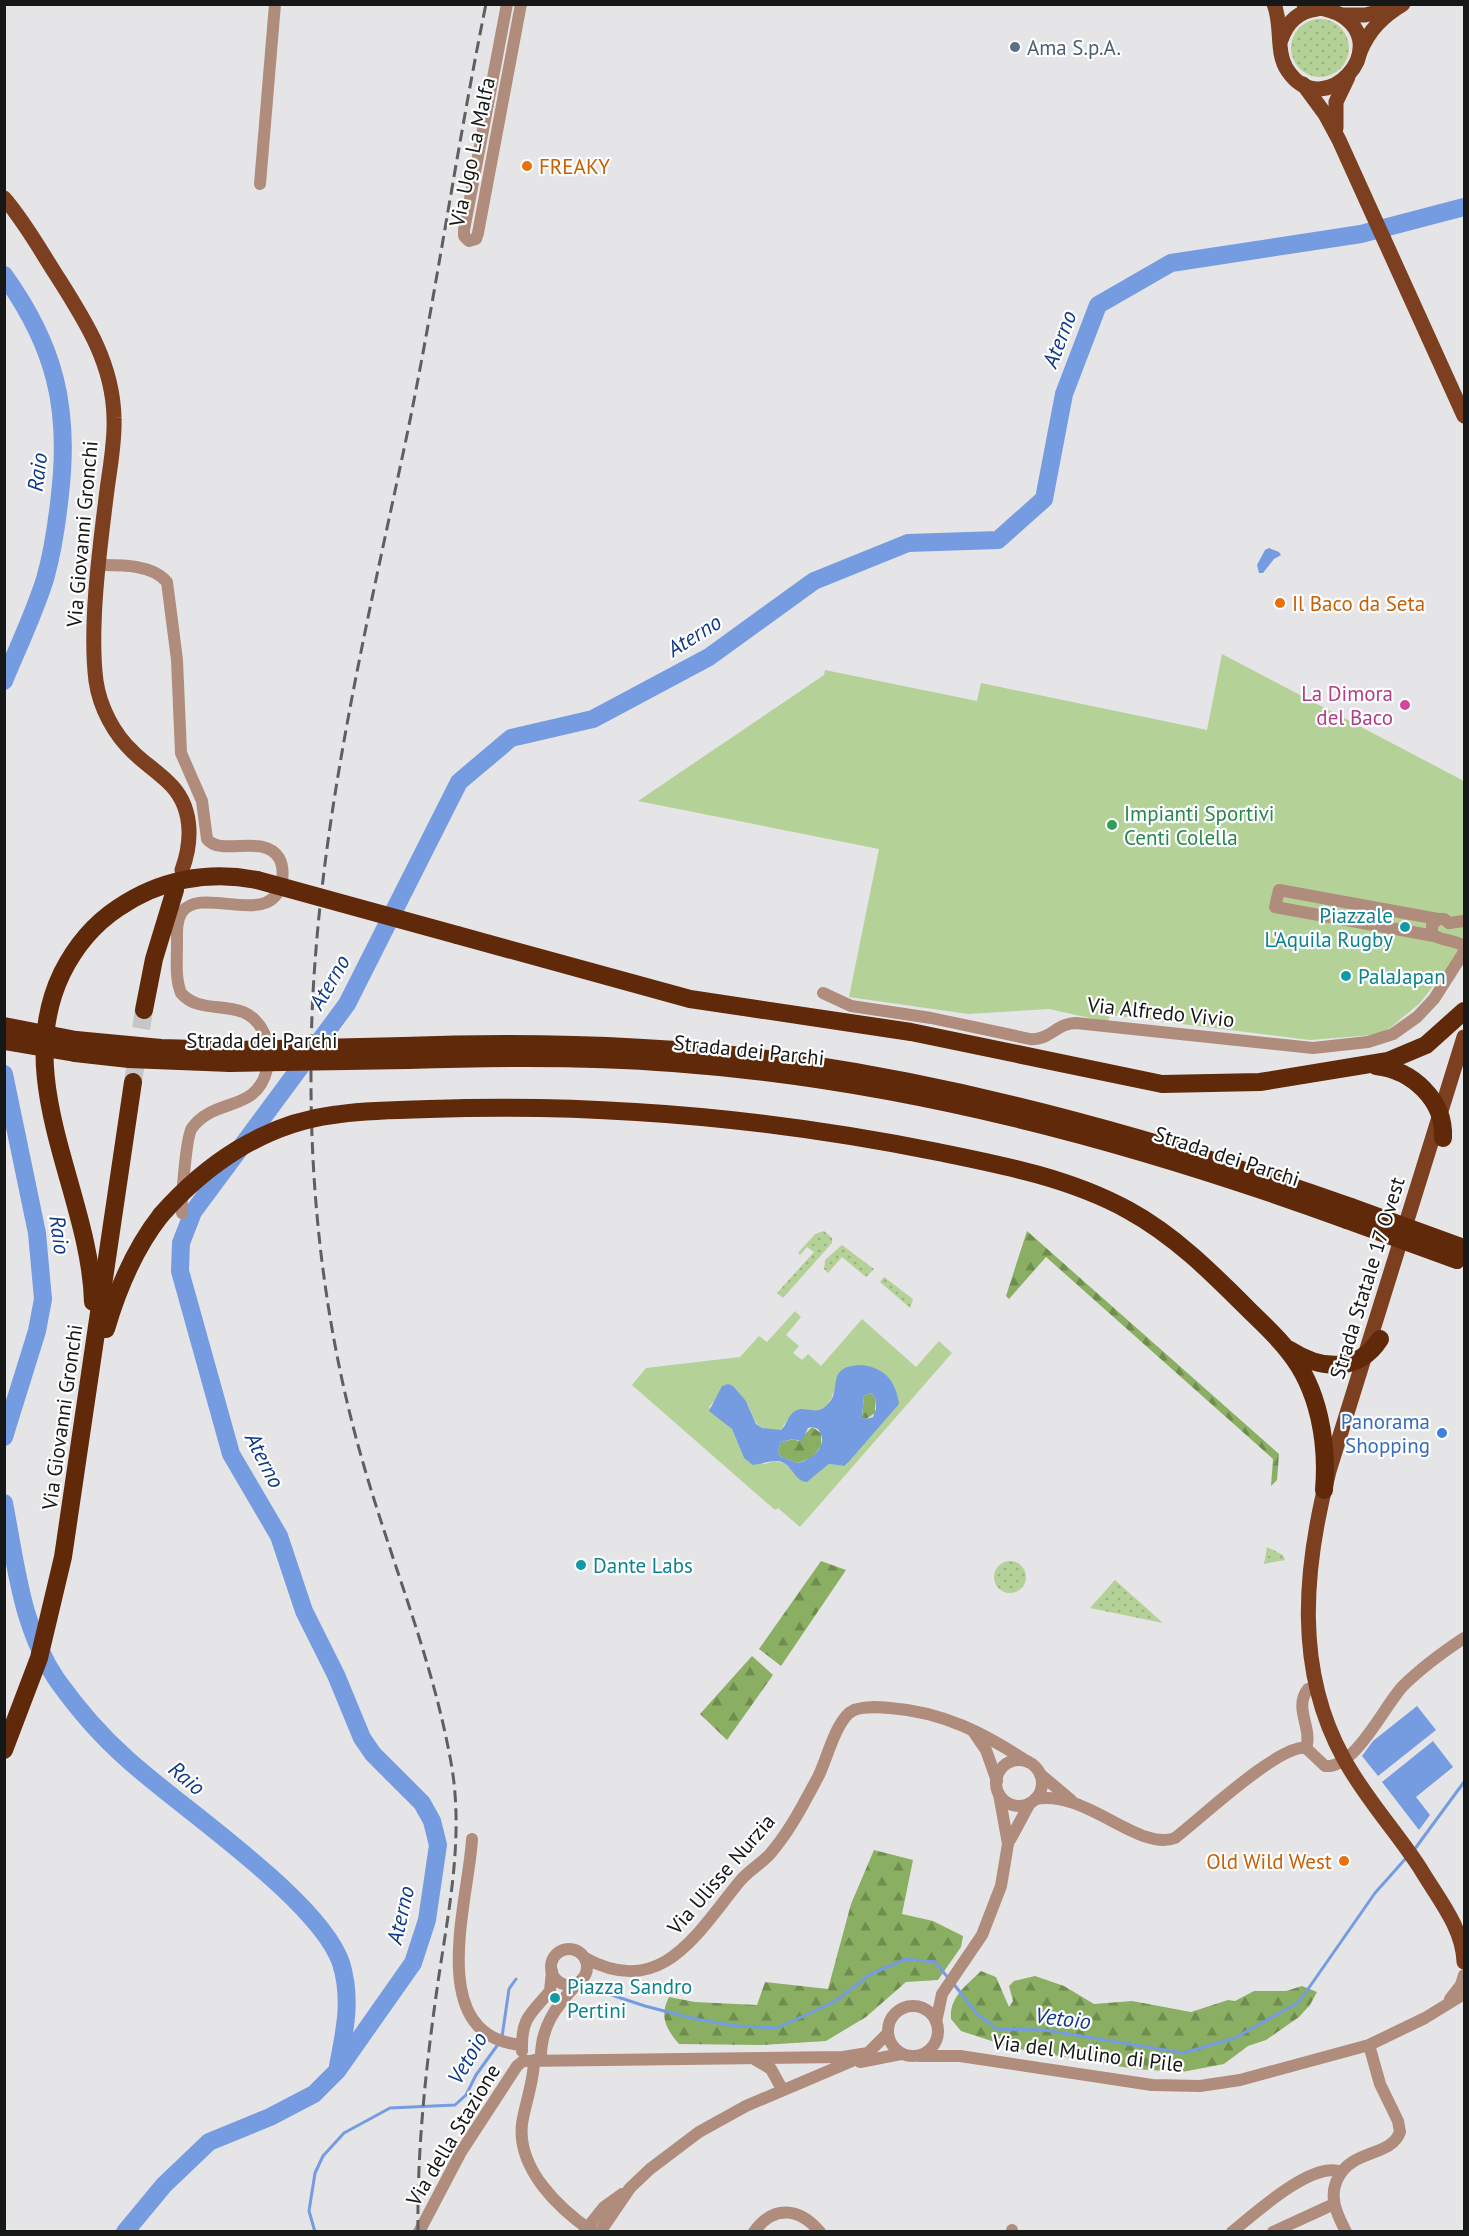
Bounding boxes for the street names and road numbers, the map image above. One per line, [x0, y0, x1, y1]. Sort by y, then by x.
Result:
street label: Via Ugo La Malfa [443, 75, 501, 230]
street label: Via Giovanni Gronchi [60, 440, 104, 629]
street label: Via Alfredo Vivio [1085, 991, 1236, 1033]
street label: Strada dei Parchi [186, 1027, 338, 1054]
street label: Strada dei Parchi [672, 1029, 826, 1071]
street label: Strada dei Parchi [1151, 1120, 1303, 1192]
street label: Strada Statale 17 Ovest [1323, 1174, 1411, 1382]
street label: Via Giovanni Gronchi [35, 1322, 88, 1513]
street label: Via Ulisse Nurzia [661, 1808, 781, 1941]
street label: Via del Mulino di Pile [990, 2028, 1185, 2078]
street label: Via della Stazione [399, 2059, 506, 2212]

